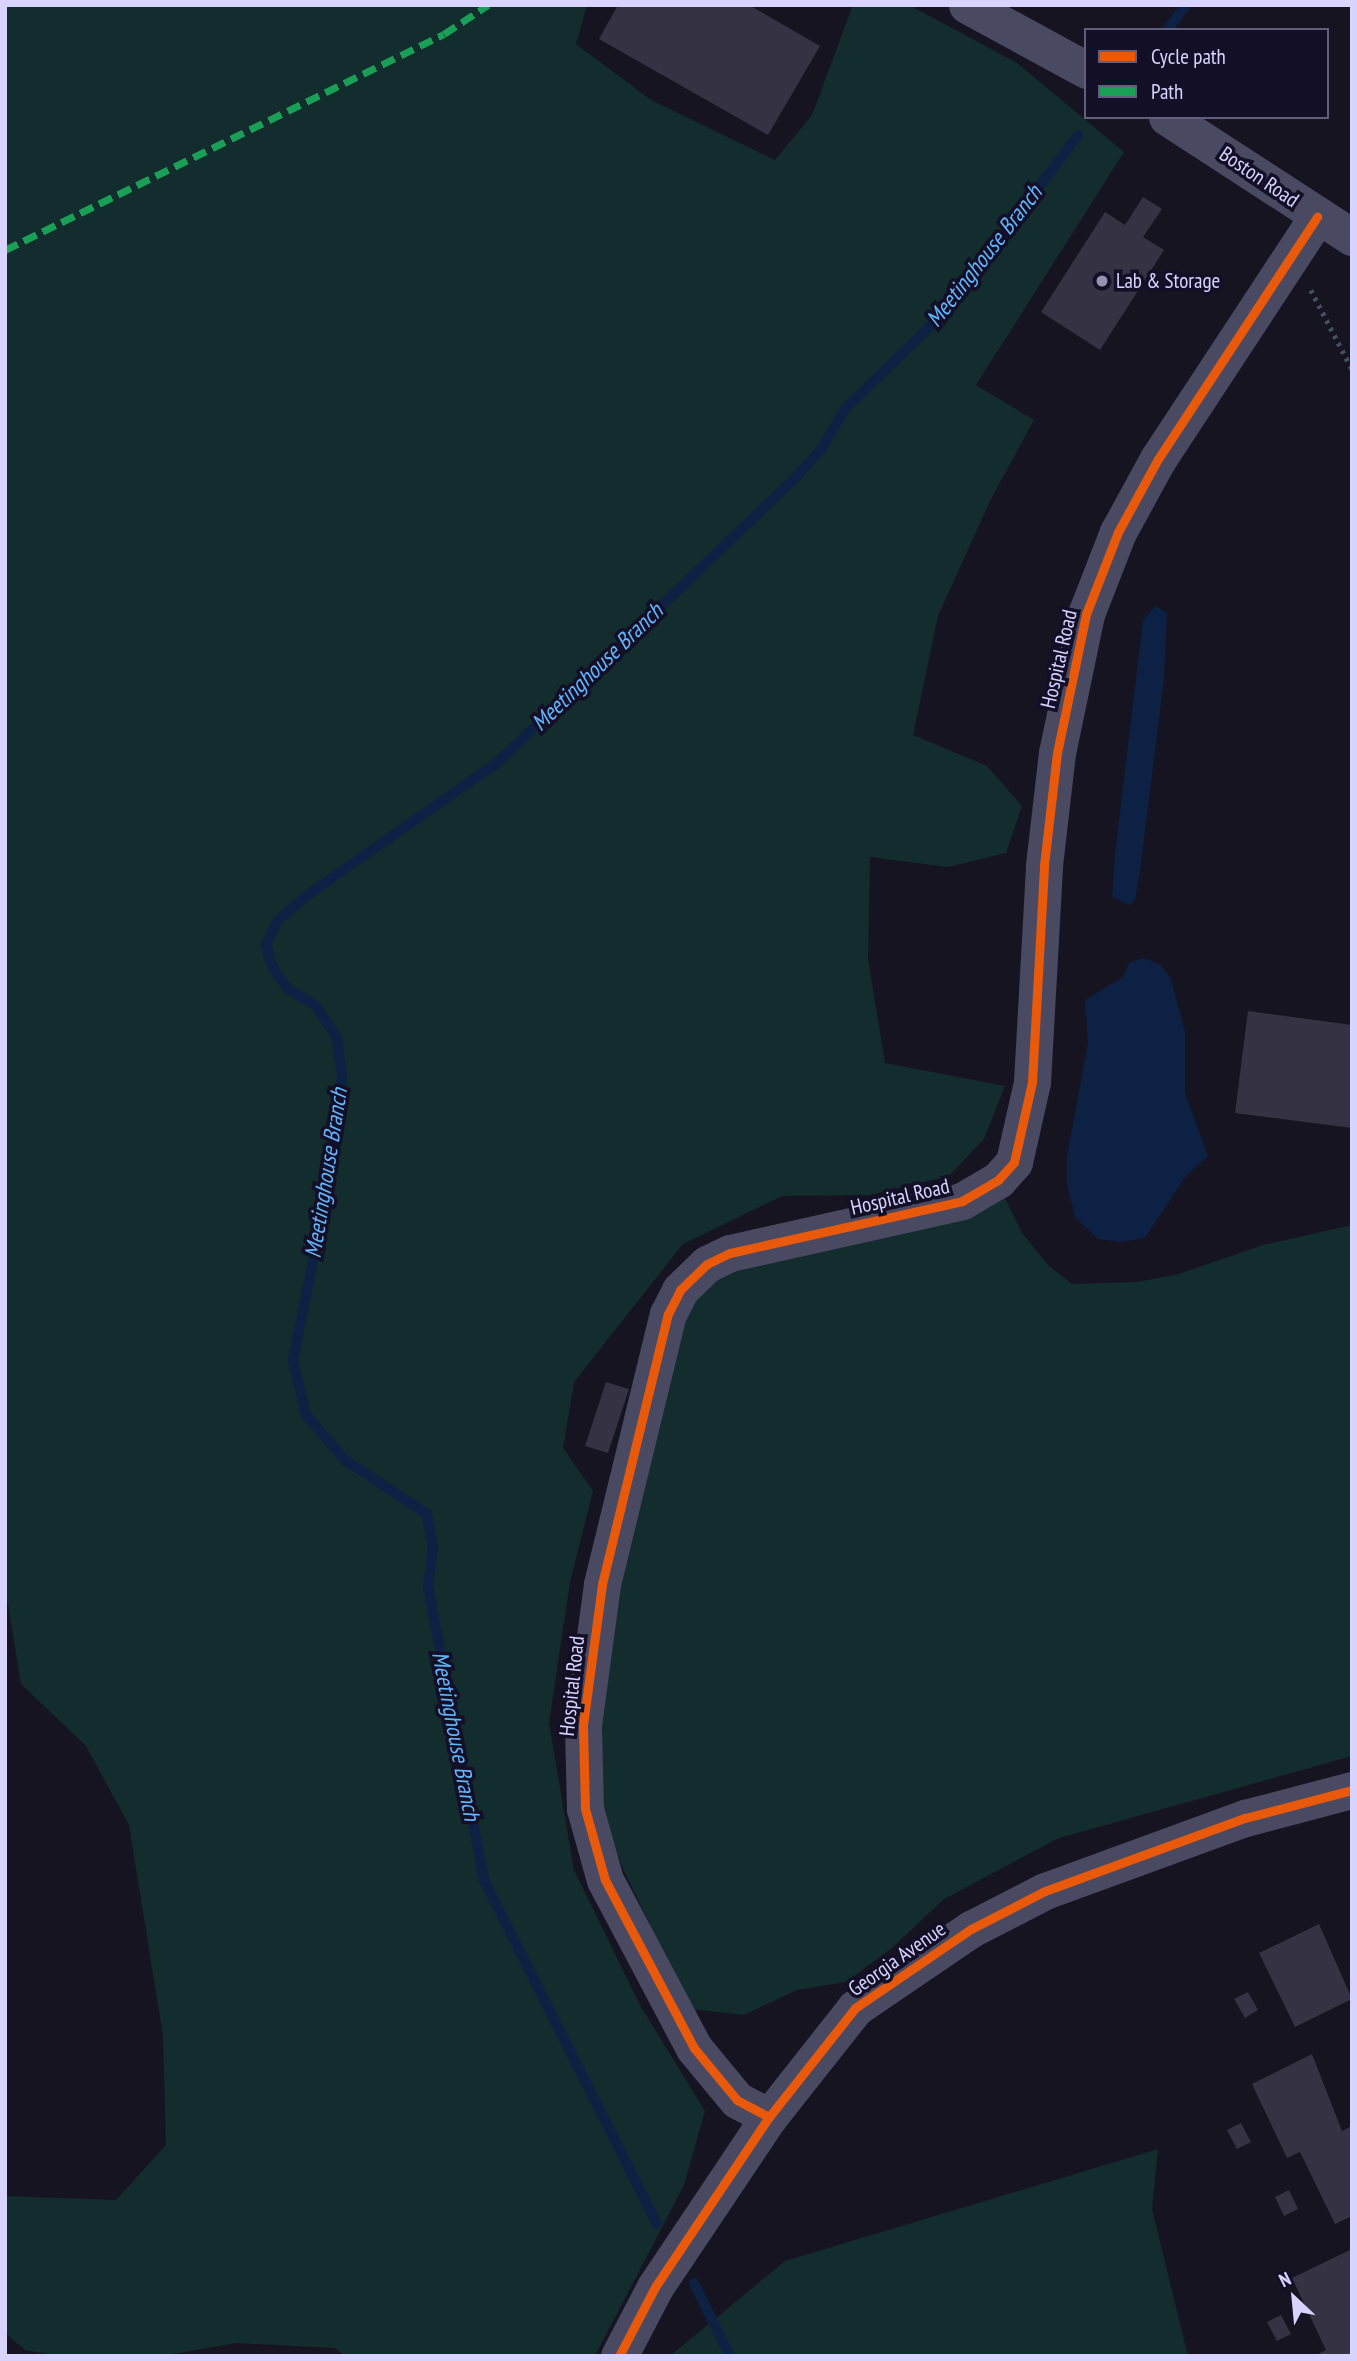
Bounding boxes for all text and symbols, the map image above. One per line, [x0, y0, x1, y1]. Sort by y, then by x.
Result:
legend [1084, 28, 1329, 119]
text: Cycle path [1151, 43, 1226, 70]
text: Path [1151, 78, 1183, 105]
street label: Boston Road [1215, 141, 1303, 213]
water label: Meetinghouse Branch [920, 180, 1048, 332]
place label: Lab & Storage [1116, 268, 1220, 294]
marker: Lab & Storage [1094, 273, 1110, 289]
water label: Meetinghouse Branch [526, 597, 668, 737]
street label: Hospital Road [1035, 607, 1083, 711]
water label: Meetinghouse Branch [299, 1086, 353, 1260]
street label: Hospital Road [848, 1173, 952, 1221]
street label: Hospital Road [554, 1635, 590, 1737]
water label: Meetinghouse Branch [426, 1649, 486, 1823]
street label: Georgia Avenue [843, 1916, 951, 2002]
north arrow [1259, 2263, 1329, 2333]
text: N [1275, 2266, 1295, 2292]

